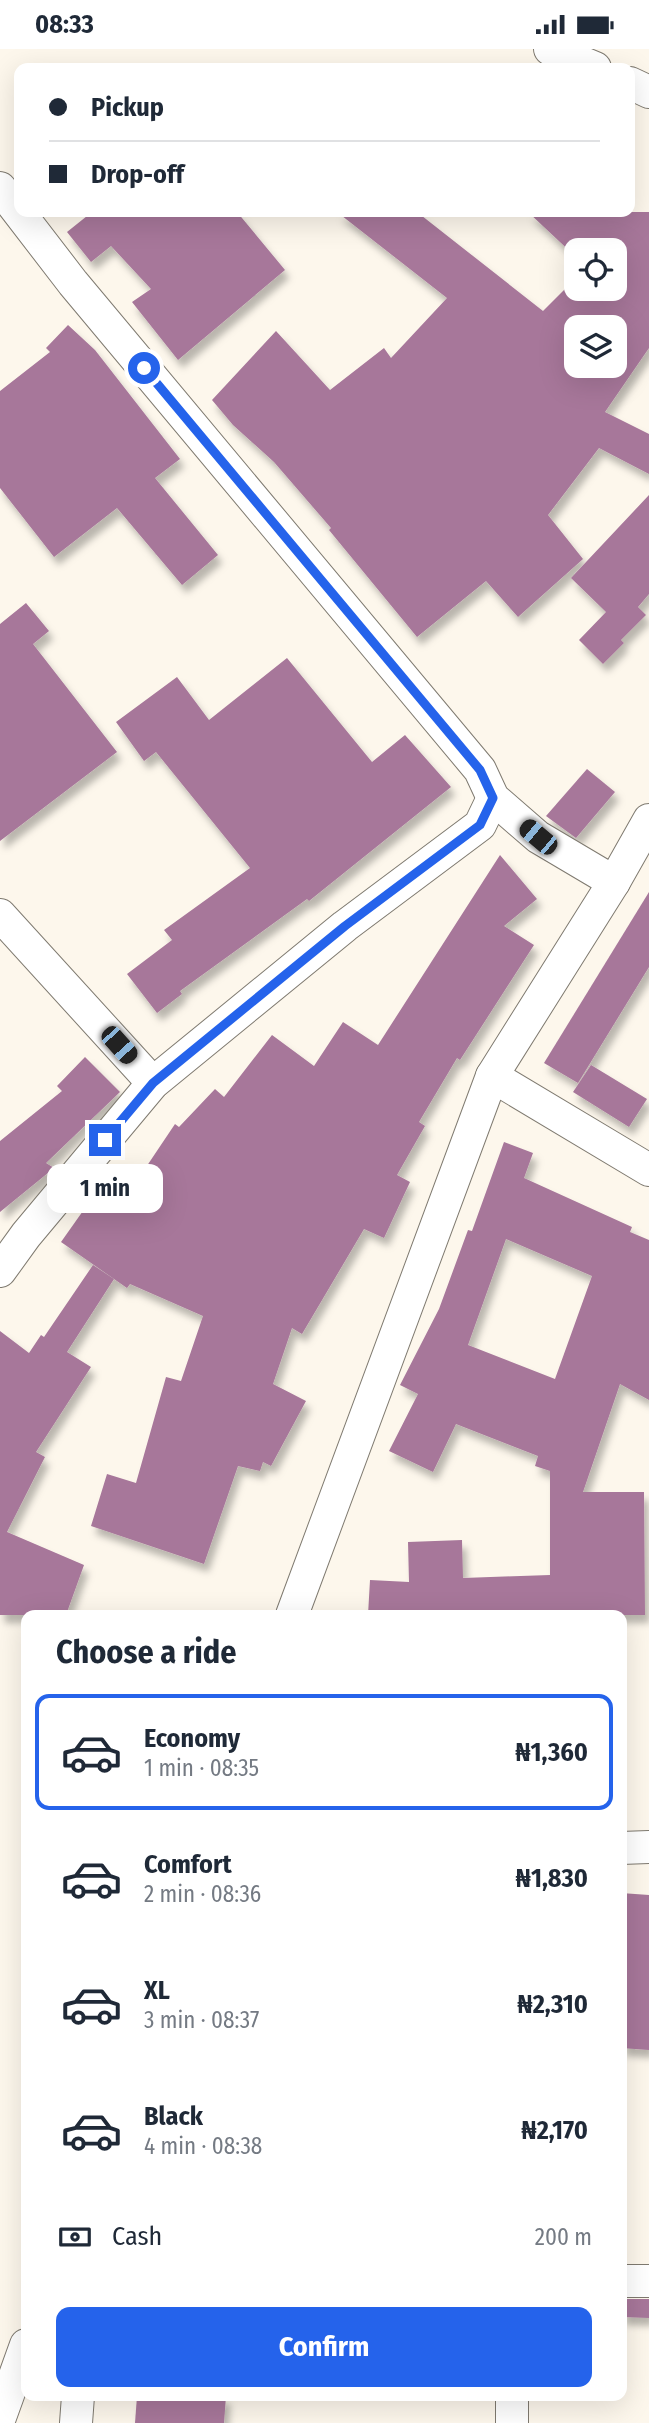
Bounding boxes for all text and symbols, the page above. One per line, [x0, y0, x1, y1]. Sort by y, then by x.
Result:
text: 08:33 [35, 9, 94, 40]
text: Pickup [91, 92, 164, 123]
text: Drop-off [91, 159, 184, 190]
map controls [564, 238, 627, 378]
button: locate [564, 238, 627, 301]
button: layers [564, 315, 627, 378]
route start [128, 352, 160, 384]
car [516, 815, 561, 859]
car [98, 1022, 141, 1068]
route end [89, 1124, 121, 1156]
callout: 1 min [47, 1165, 163, 1213]
text: 1 min [80, 1174, 130, 1202]
text: Choose a ride [56, 1633, 237, 1671]
icon: car [60, 1721, 123, 1784]
text: Economy [144, 1723, 240, 1754]
text: ₦1,360 [515, 1737, 588, 1768]
text: 1 min · 08:35 [144, 1754, 259, 1782]
icon: car [60, 1847, 123, 1910]
text: Comfort [144, 1849, 232, 1880]
text: ₦1,830 [516, 1863, 588, 1894]
text: 2 min · 08:36 [144, 1880, 261, 1908]
icon: car [60, 1973, 123, 2036]
text: XL [144, 1975, 170, 2006]
text: ₦2,310 [517, 1989, 588, 2020]
text: 3 min · 08:37 [144, 2006, 259, 2034]
icon: car [60, 2099, 123, 2162]
text: Black [144, 2101, 203, 2132]
text: ₦2,170 [521, 2115, 588, 2146]
text: 4 min · 08:38 [144, 2132, 262, 2160]
icon: cash [56, 2218, 94, 2256]
text: Cash [112, 2221, 162, 2252]
text: 200 m [535, 2223, 592, 2251]
button: Confirm [56, 2307, 592, 2387]

